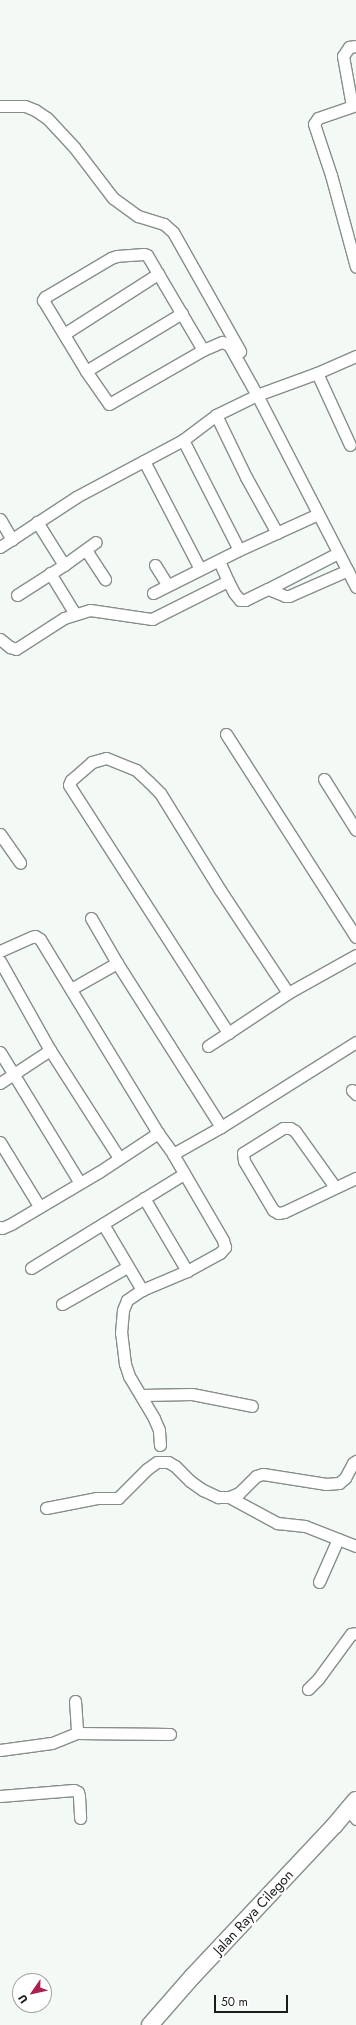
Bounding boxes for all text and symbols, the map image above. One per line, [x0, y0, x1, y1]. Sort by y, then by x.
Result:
street label: Jalan Raya Cilegon [209, 1866, 297, 1958]
north arrow [12, 1973, 52, 2013]
scale bar [216, 1987, 290, 2013]
text: U [14, 1991, 32, 2007]
text: 50 m [221, 1993, 248, 2011]

